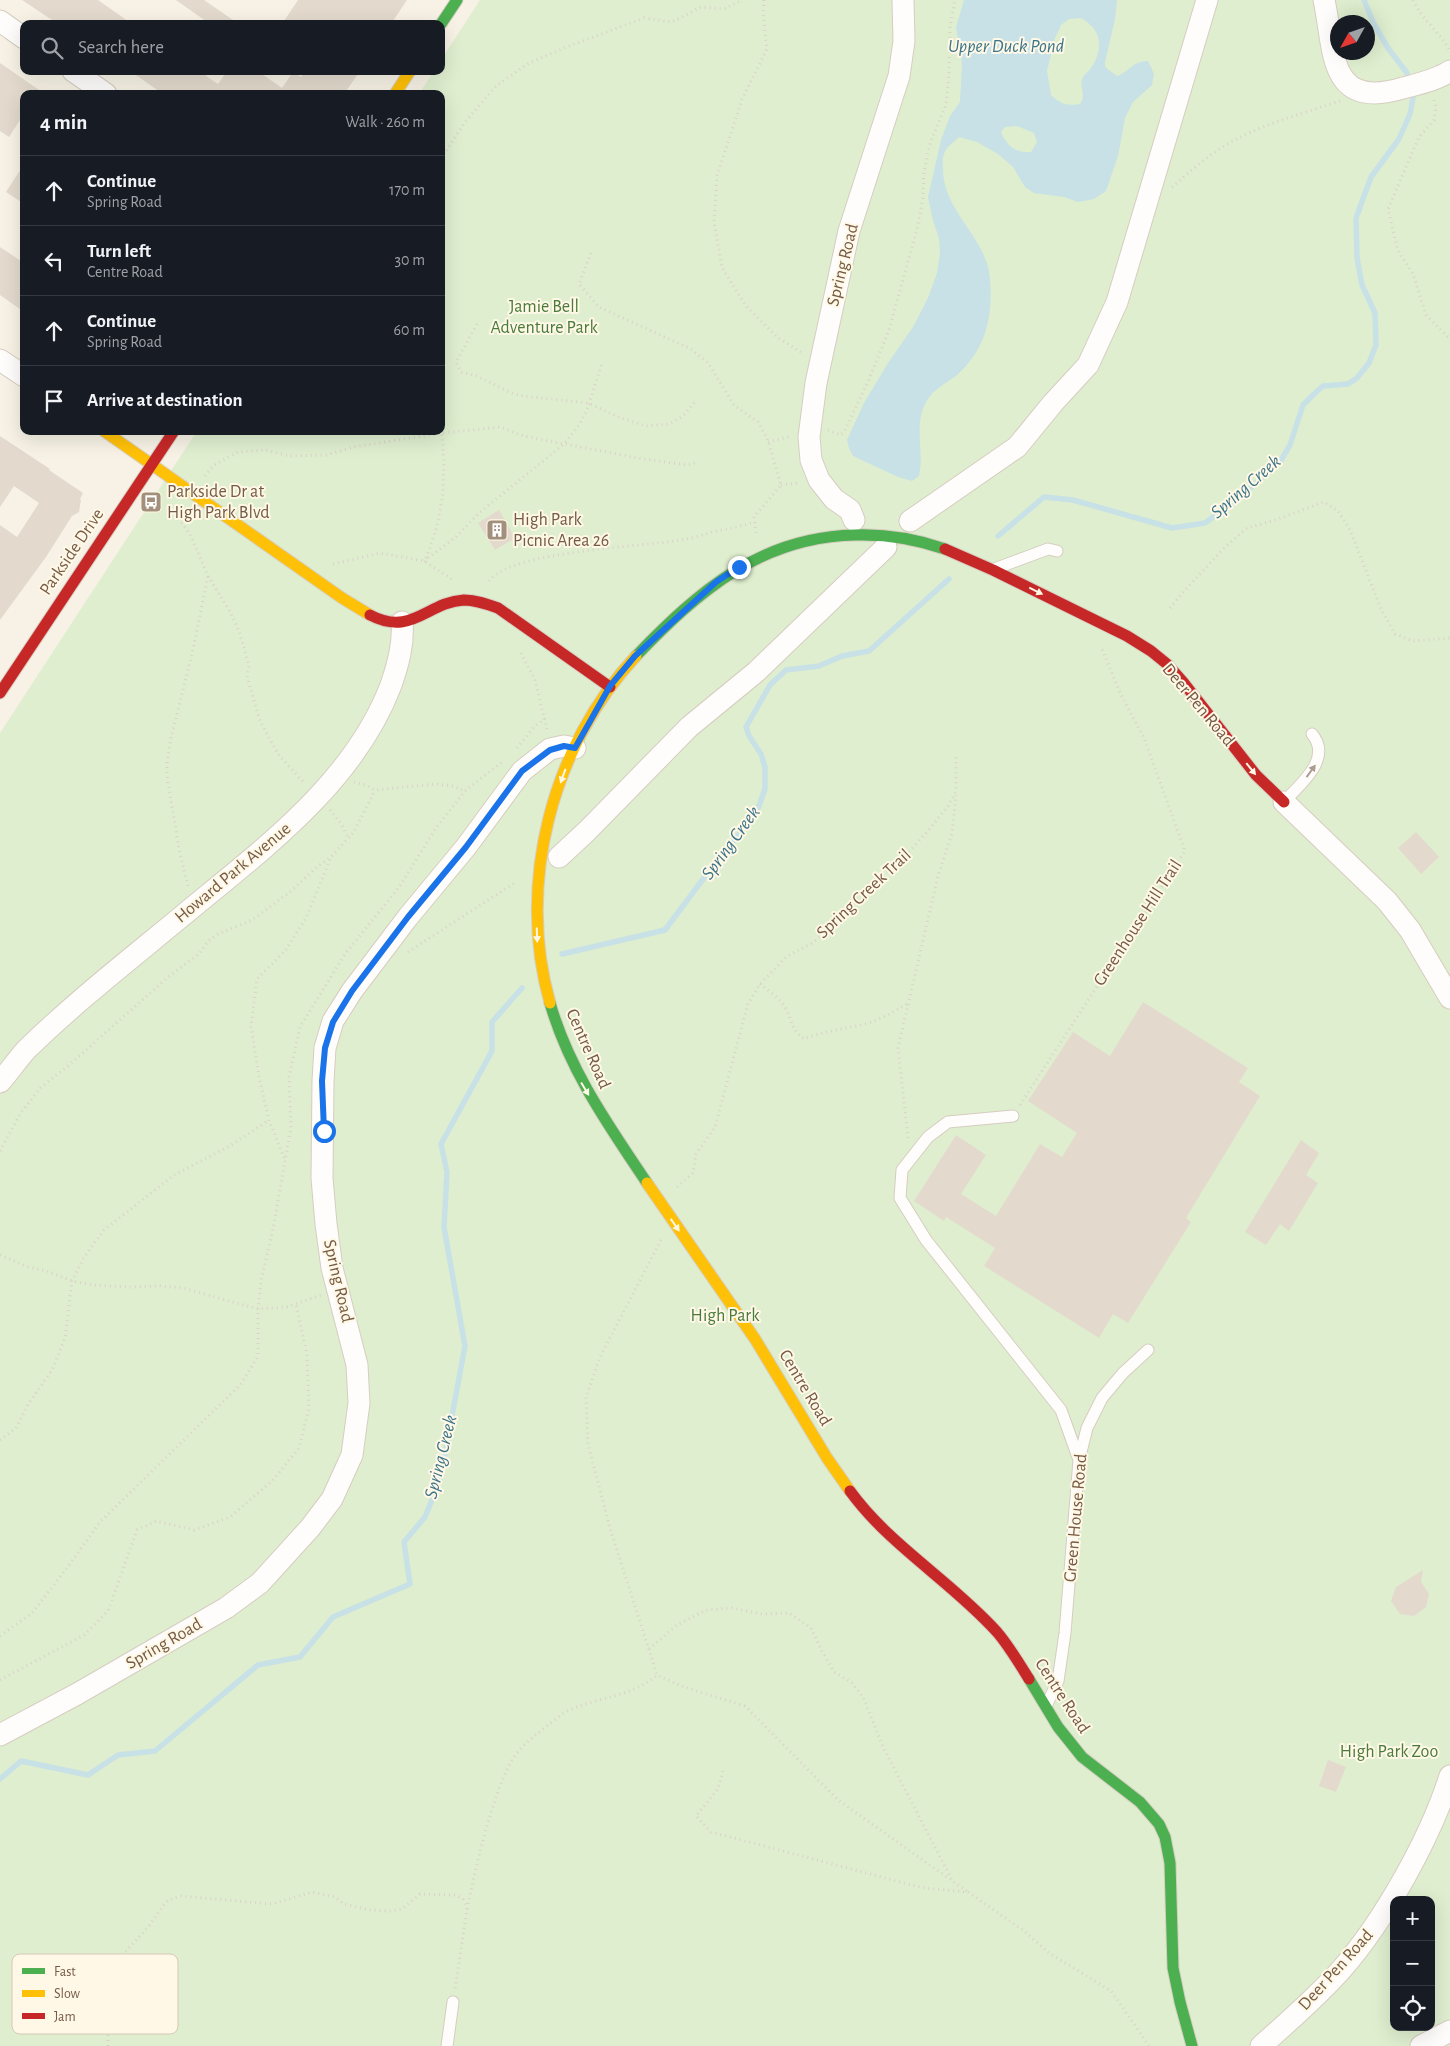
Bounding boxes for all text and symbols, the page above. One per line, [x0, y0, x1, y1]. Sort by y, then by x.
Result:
north arrow [1330, 15, 1375, 60]
search box [20, 20, 445, 75]
icon: search [38, 34, 66, 62]
water label: Upper Duck Pond [948, 37, 1065, 56]
text: Search here [78, 38, 164, 57]
text: 4 min [40, 112, 87, 133]
text: Walk · 260 m [345, 114, 425, 130]
text: Continue [87, 172, 156, 191]
icon: ahead [40, 177, 68, 205]
text: 170 m [389, 182, 425, 198]
text: Spring Road [87, 194, 162, 210]
street label: Spring Road [824, 222, 862, 308]
text: Turn left [87, 242, 151, 261]
icon: left [40, 247, 68, 275]
text: 30 m [395, 252, 425, 268]
text: Centre Road [87, 264, 163, 280]
park label: Jamie Bell Adventure Park [490, 298, 598, 337]
text: Continue [87, 312, 156, 331]
icon: ahead [40, 317, 68, 345]
text: 60 m [394, 322, 425, 338]
text: Spring Road [87, 334, 162, 350]
icon: arrive [40, 387, 68, 415]
text: Arrive at destination [87, 391, 243, 410]
water label: Spring Creek [1207, 452, 1285, 522]
place label: Parkside Dr at High Park Blvd [167, 483, 270, 522]
bus stop icon: Parkside Dr at High Park Blvd [139, 490, 163, 514]
street label: Parkside Drive [37, 505, 107, 599]
place label: High Park Picnic Area 26 [513, 511, 609, 550]
building icon: High Park Picnic Area 26 [485, 518, 509, 542]
route end [728, 556, 751, 579]
one-way arrow [1029, 587, 1043, 595]
street label: Deer Pen Road [1158, 660, 1238, 750]
one-way arrow [1245, 763, 1256, 775]
one-way arrow [1306, 764, 1316, 778]
one-way arrow [558, 769, 566, 783]
water label: Spring Creek [698, 803, 764, 883]
street label: Howard Park Avenue [172, 819, 294, 927]
street label: Spring Creek Trail [813, 846, 915, 942]
street label: Greenhouse Hill Trail [1091, 857, 1185, 989]
one-way arrow [534, 927, 542, 943]
street label: Centre Road [562, 1006, 614, 1092]
one-way arrow [581, 1082, 590, 1095]
route start [313, 1120, 336, 1143]
one-way arrow [670, 1218, 680, 1231]
street label: Spring Road [320, 1238, 356, 1324]
park label: High Park [691, 1307, 760, 1325]
street label: Centre Road [775, 1347, 835, 1429]
water label: Spring Creek [421, 1413, 461, 1501]
street label: Green House Road [1061, 1453, 1091, 1583]
street label: Spring Road [123, 1615, 205, 1673]
street label: Centre Road [1031, 1655, 1093, 1737]
park label: High Park Zoo [1340, 1743, 1438, 1761]
map controls [1390, 1896, 1435, 2031]
button: + [1390, 1896, 1435, 1941]
street label: Deer Pen Road [1295, 1926, 1377, 2014]
button: − [1390, 1941, 1435, 1986]
legend [12, 1954, 178, 2034]
text: Fast [54, 1965, 76, 1979]
button: locate [1390, 1986, 1435, 2031]
text: Slow [54, 1987, 81, 2001]
text: Jam [54, 2010, 76, 2024]

